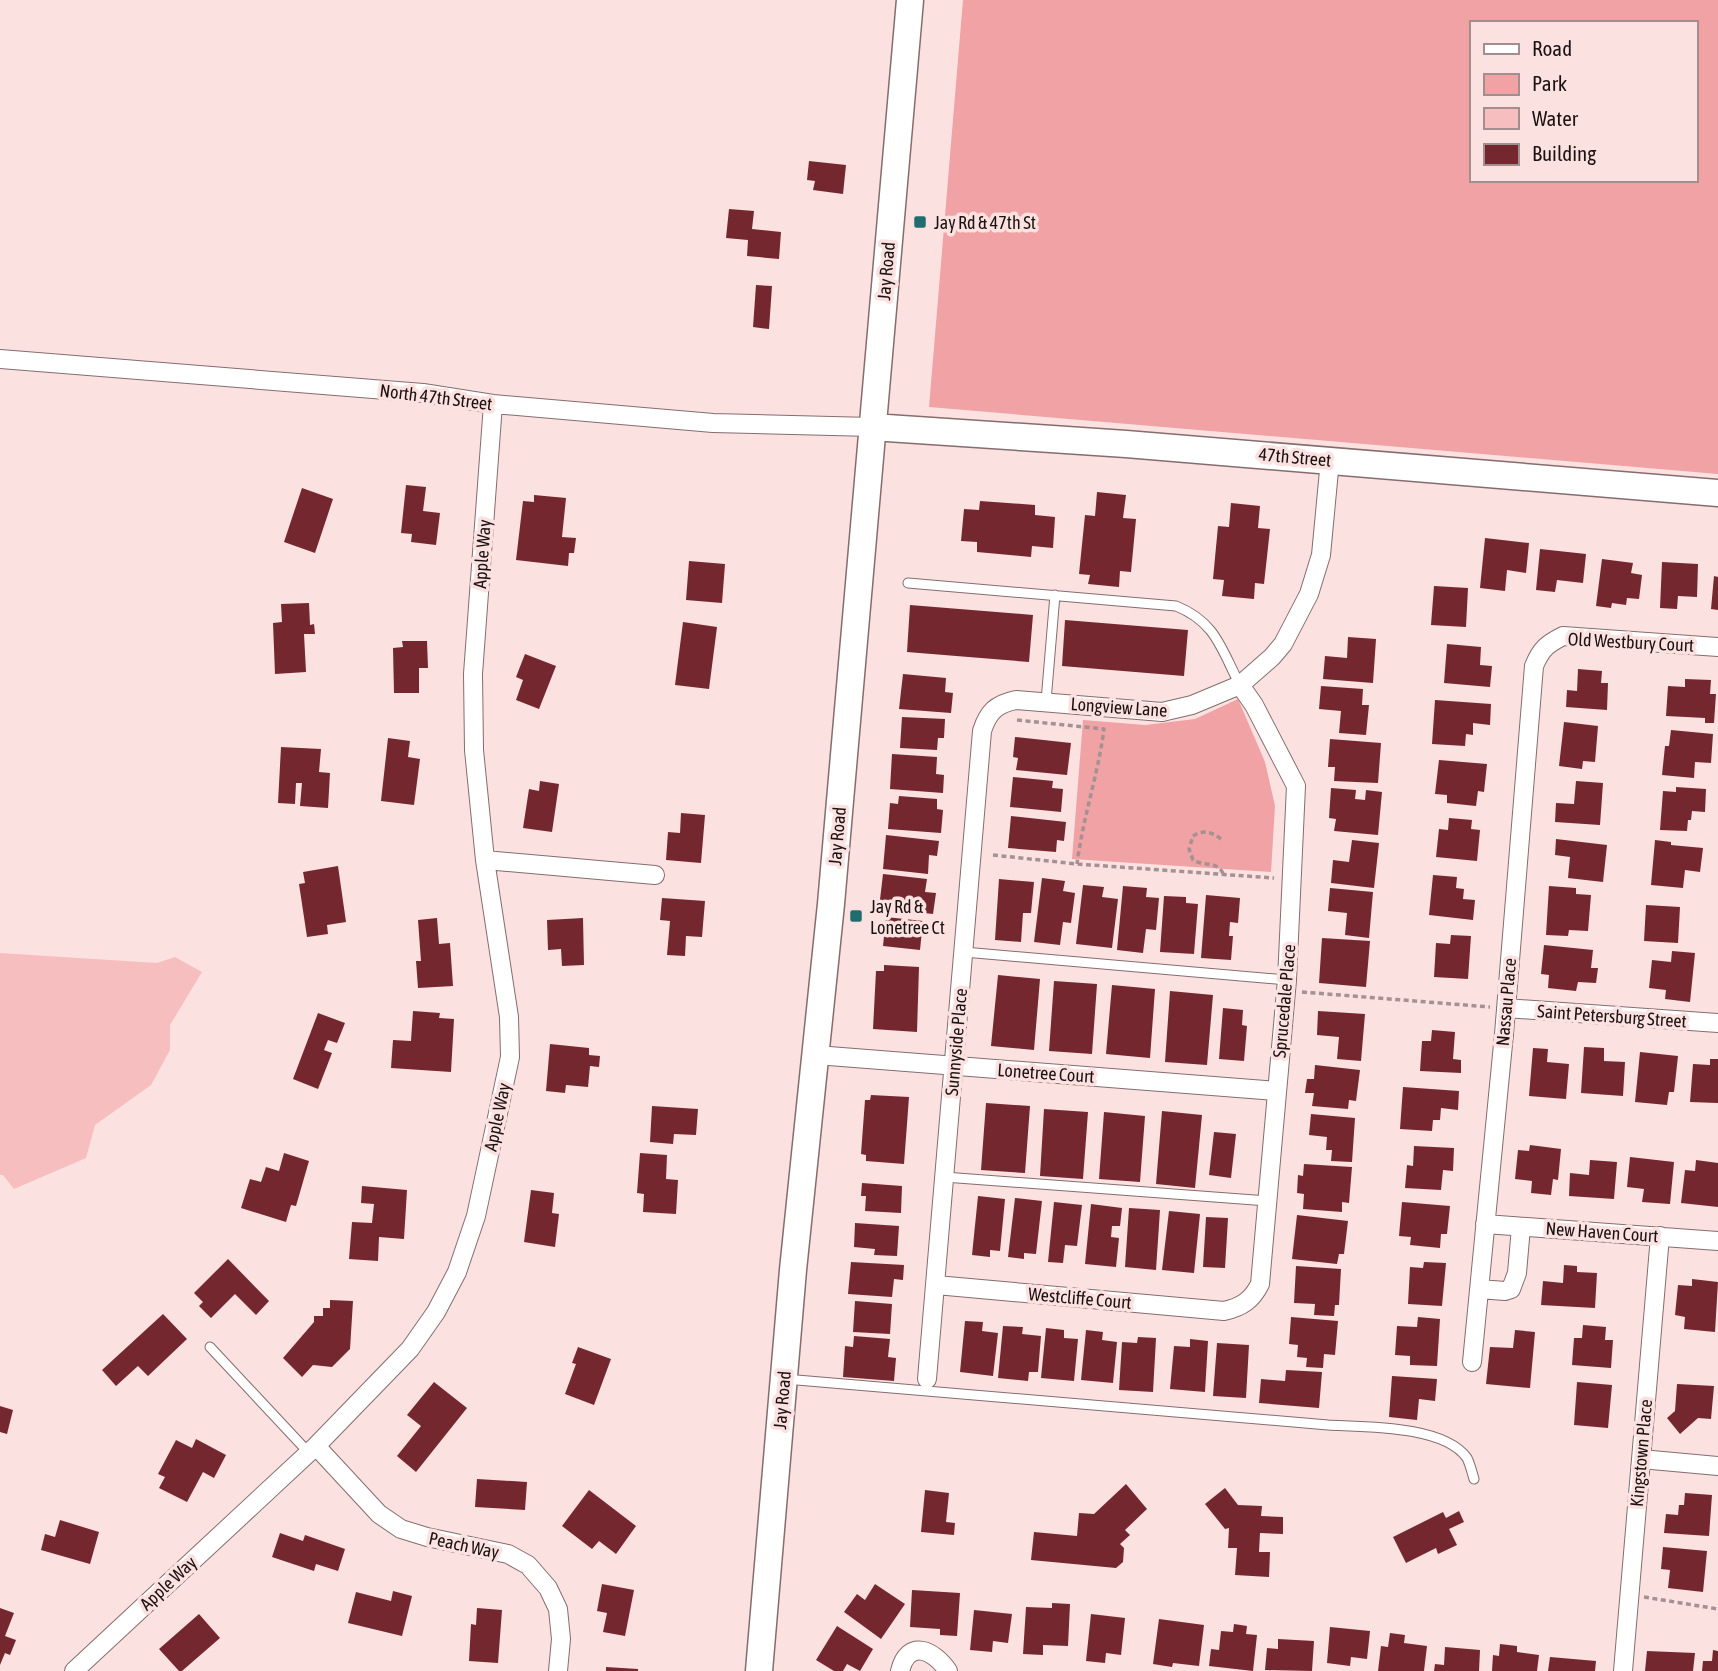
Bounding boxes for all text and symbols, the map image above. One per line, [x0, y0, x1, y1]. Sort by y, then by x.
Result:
legend [1470, 21, 1697, 182]
text: Road [1532, 36, 1572, 60]
text: Park [1532, 71, 1567, 95]
text: Water [1532, 106, 1579, 130]
text: Building [1532, 141, 1596, 165]
place label: Jay Rd & 47th St [934, 212, 1036, 233]
marker: Jay Rd & 47th St [912, 214, 928, 230]
street label: Jay Road [873, 241, 899, 301]
street label: North 47th Street [378, 380, 494, 414]
street label: 47th Street [1258, 443, 1332, 471]
street label: Apple Way [469, 519, 495, 589]
street label: Old Westbury Court [1567, 628, 1695, 656]
street label: Longview Lane [1070, 693, 1168, 721]
street label: Jay Road [824, 806, 850, 866]
place label: Jay Rd & Lonetree Ct [870, 896, 945, 938]
marker: Jay Rd & Lonetree Ct [848, 908, 864, 924]
street label: Sprucedale Place [1269, 943, 1299, 1059]
street label: Nassau Place [1492, 957, 1520, 1047]
street label: Sunnyside Place [941, 987, 971, 1097]
street label: Saint Petersburg Street [1537, 1000, 1687, 1032]
street label: Lonetree Court [997, 1059, 1095, 1087]
street label: Apple Way [480, 1081, 514, 1153]
street label: New Haven Court [1545, 1218, 1659, 1246]
street label: Westcliffe Court [1027, 1283, 1133, 1313]
street label: Jay Road [769, 1370, 795, 1430]
street label: Kingstown Place [1626, 1398, 1656, 1508]
street label: Peach Way [427, 1527, 501, 1563]
street label: Apple Way [135, 1552, 201, 1614]

